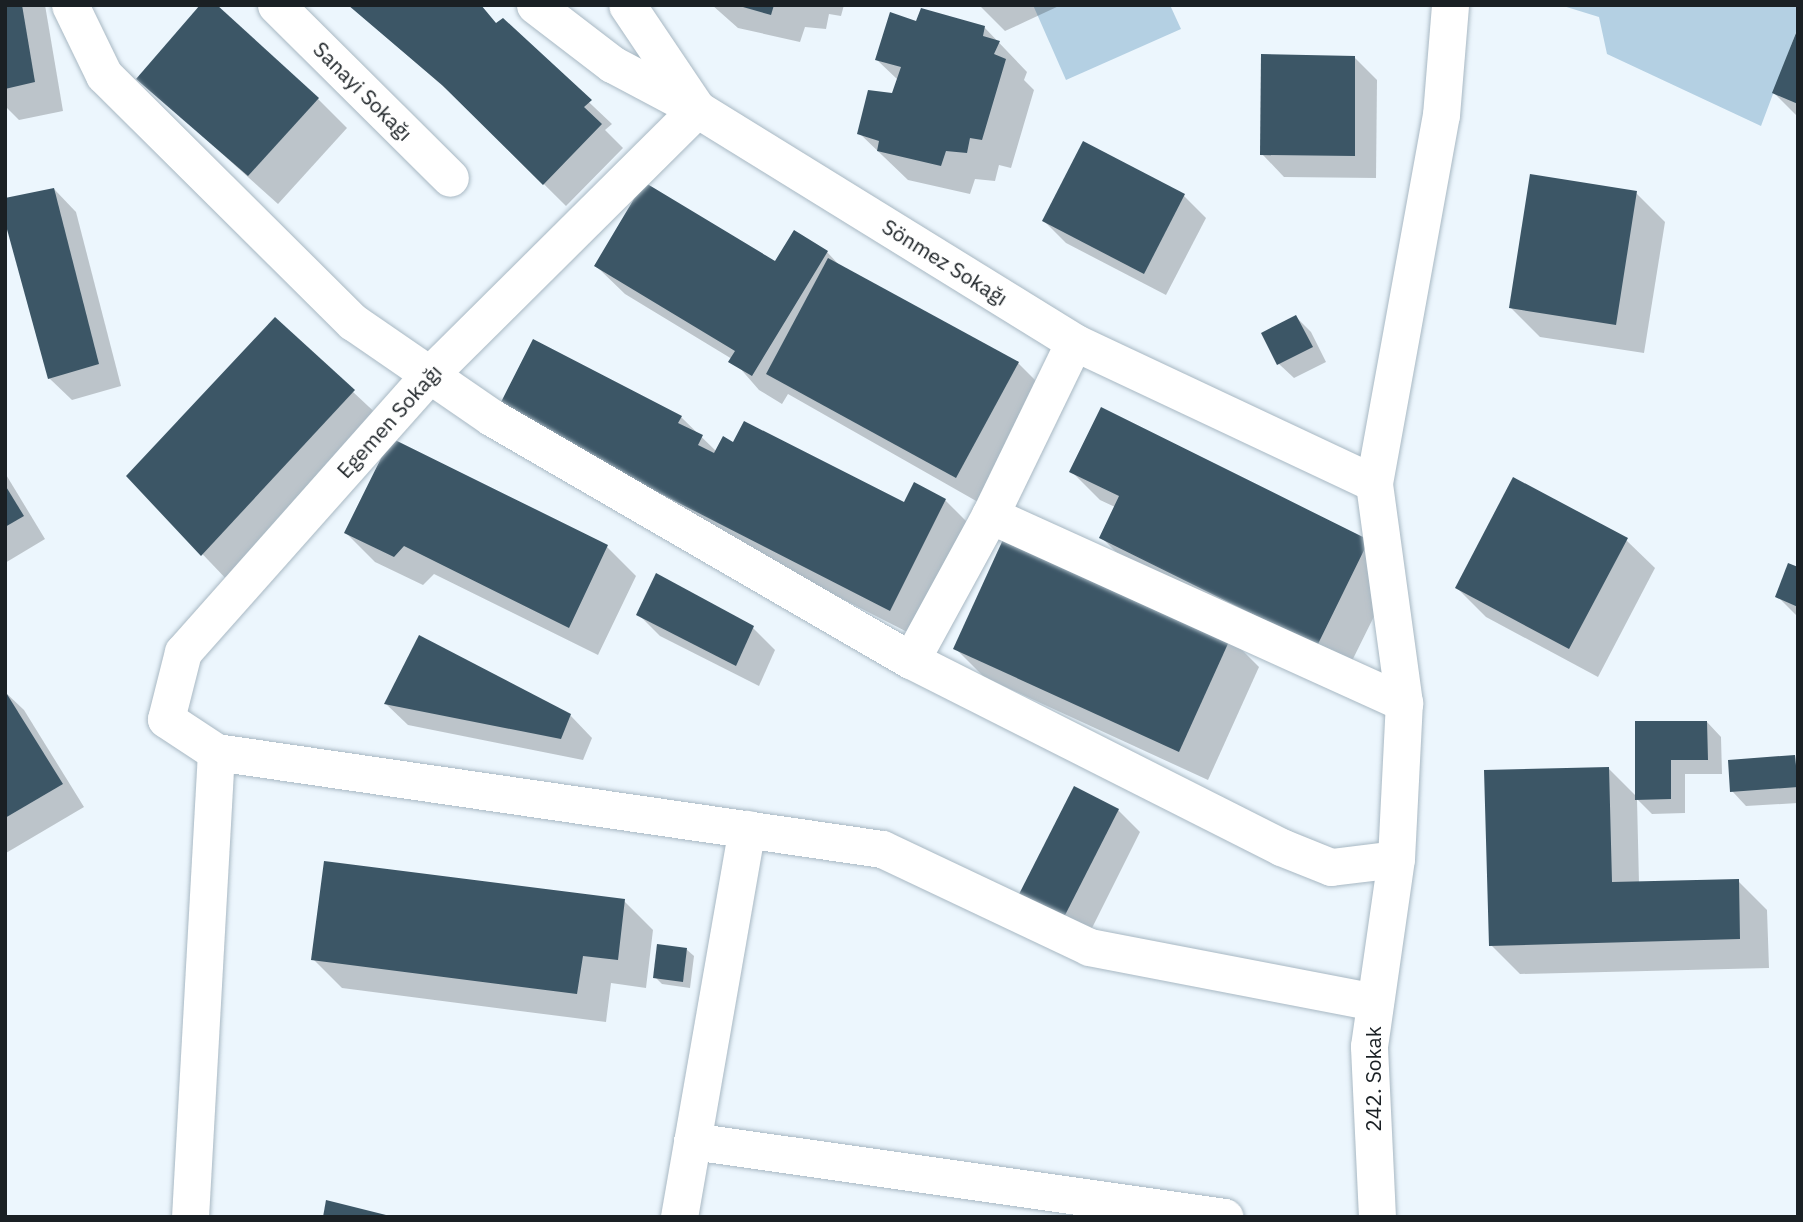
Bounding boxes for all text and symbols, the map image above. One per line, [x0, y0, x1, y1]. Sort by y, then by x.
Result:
street label: Sanayi Sokağı [308, 36, 418, 146]
street label: Sönmez Sokağı [878, 213, 1012, 311]
street label: Egemen Sokağı [331, 359, 447, 483]
street label: 242. Sokak [1360, 1026, 1386, 1132]

